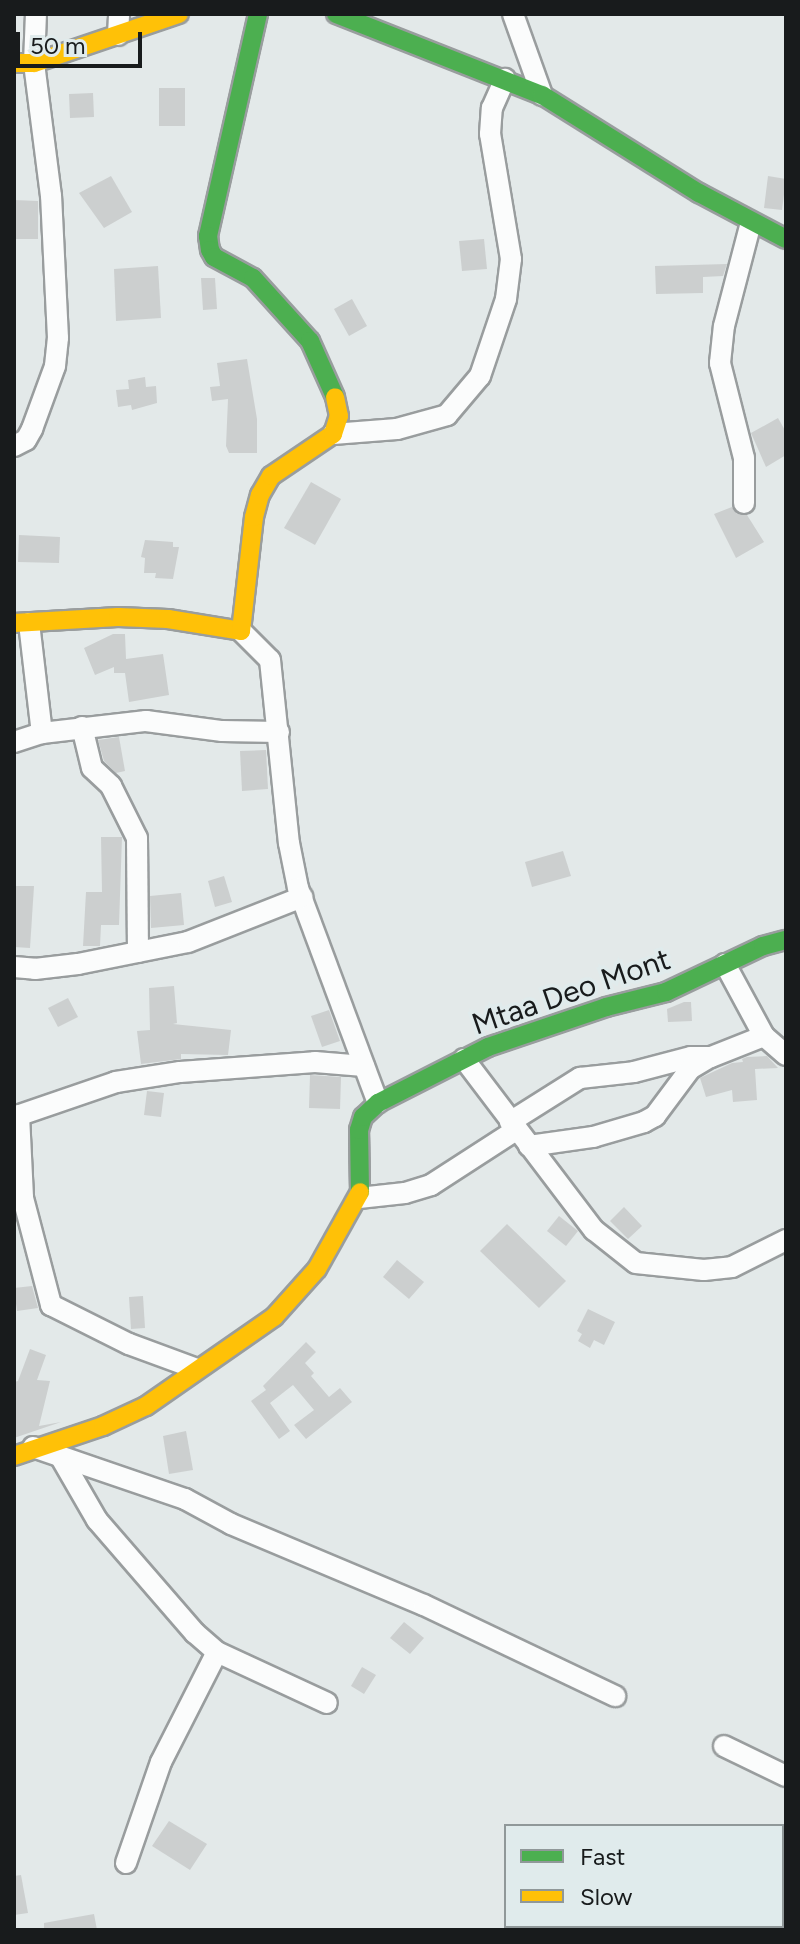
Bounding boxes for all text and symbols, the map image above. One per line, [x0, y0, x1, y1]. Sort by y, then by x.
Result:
scale bar [20, 16, 146, 66]
text: 50 m [30, 31, 86, 60]
street label: Mtaa Deo Mont [467, 941, 675, 1043]
legend [504, 1824, 784, 1928]
text: Fast [580, 1842, 625, 1871]
text: Slow [580, 1882, 632, 1911]

